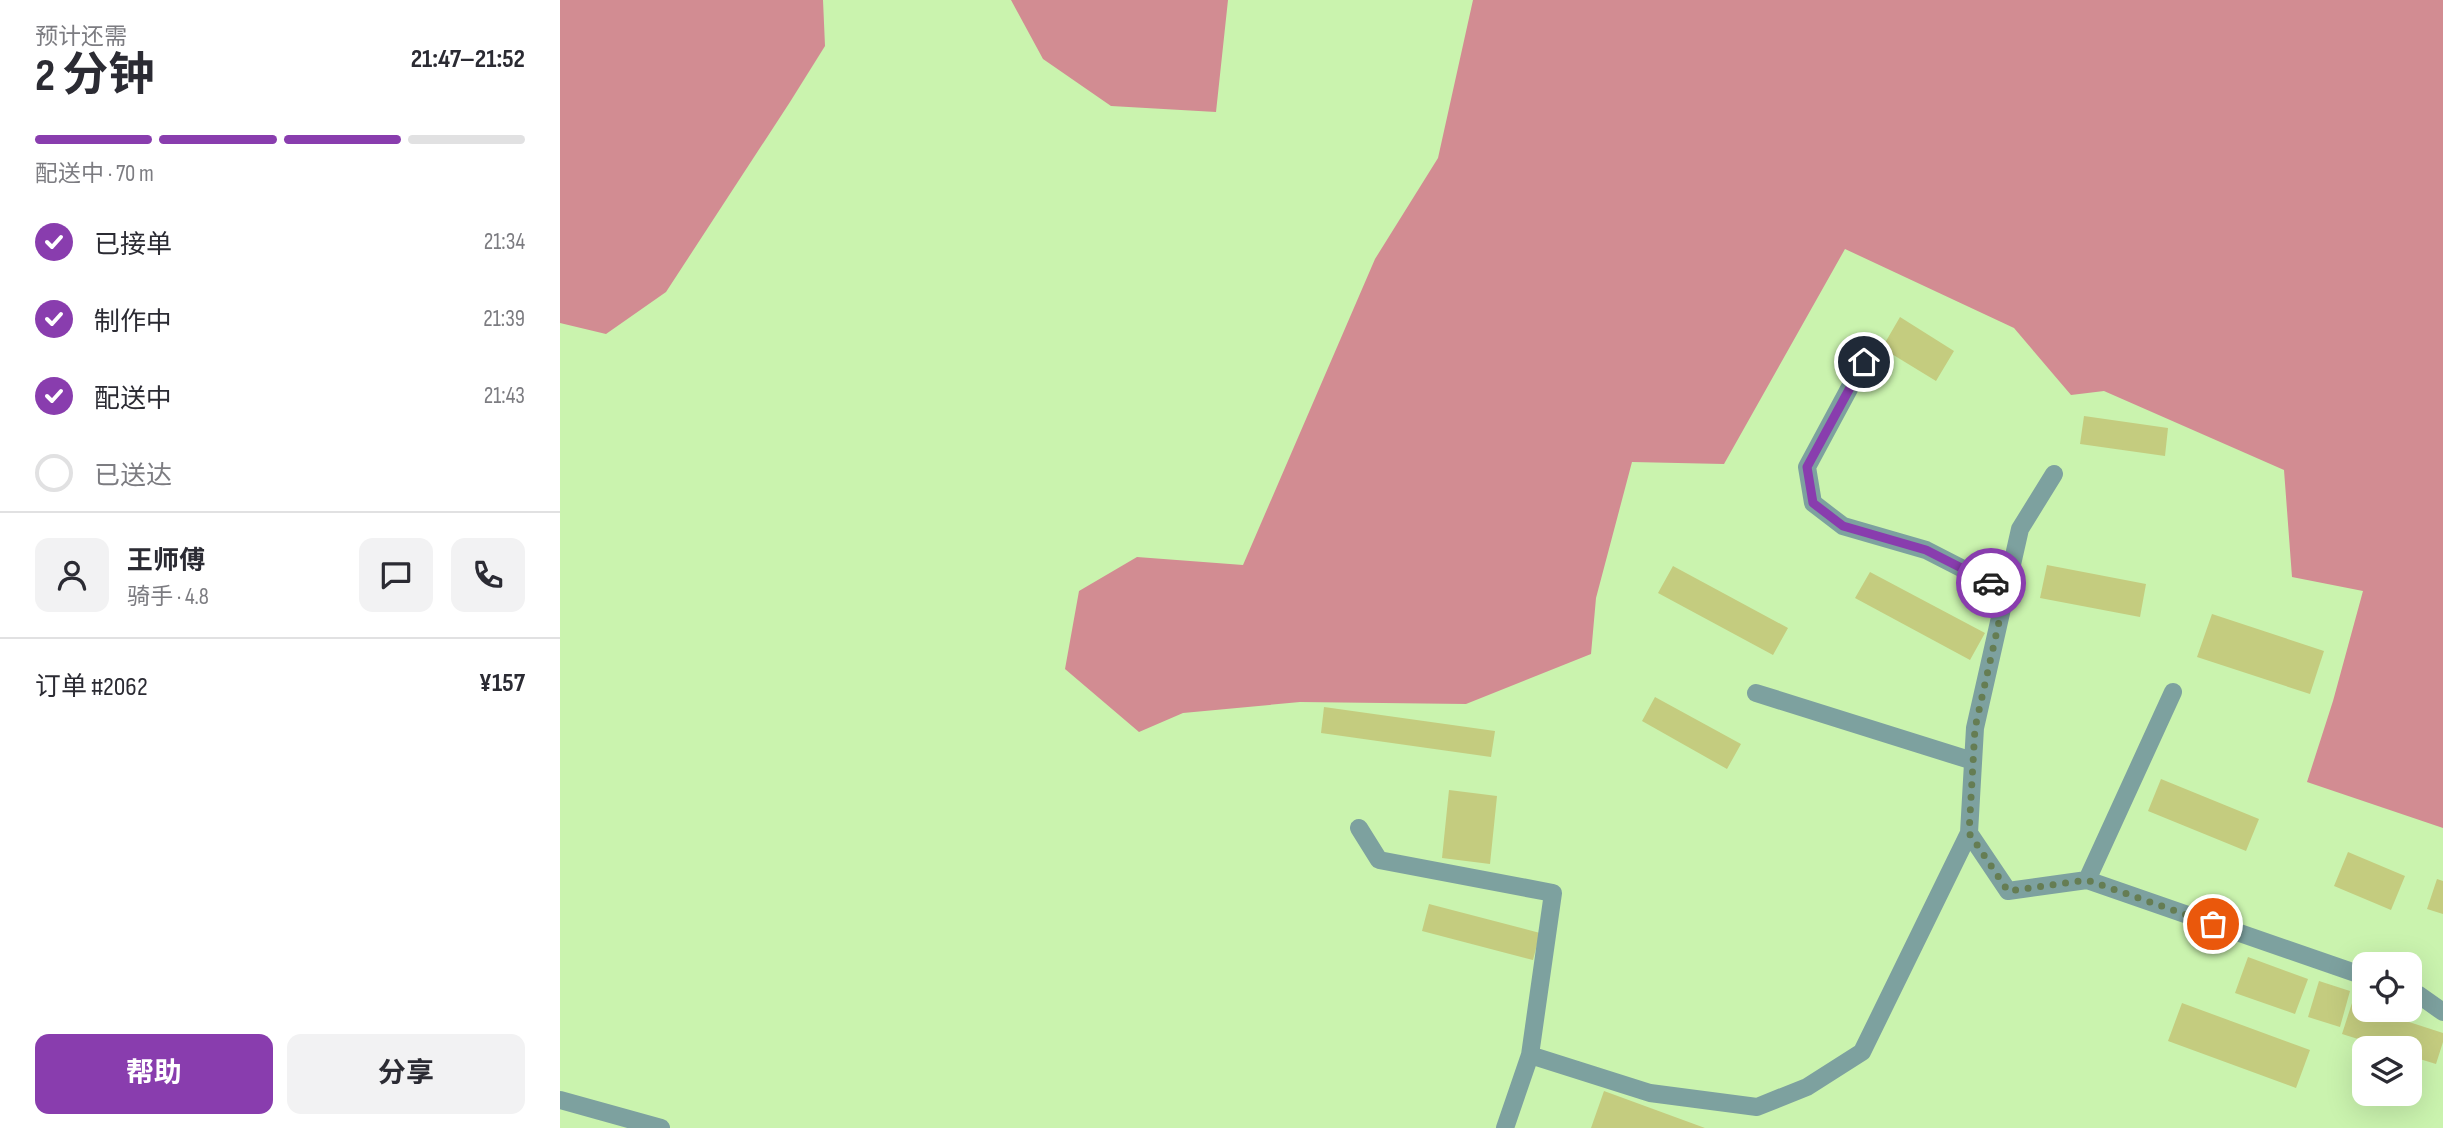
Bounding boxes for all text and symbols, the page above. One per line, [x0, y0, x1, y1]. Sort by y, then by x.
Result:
text: 预计还需 [35, 23, 127, 51]
text: 21:47–21:52 [411, 44, 525, 75]
text: 2 分钟 [35, 49, 154, 104]
text: 配送中 · 70 m [35, 160, 154, 188]
icon: check [35, 223, 73, 261]
text: 21:34 [484, 228, 525, 256]
text: 已接单 [94, 230, 172, 261]
icon: check [35, 300, 73, 338]
text: 21:39 [483, 305, 525, 333]
text: 制作中 [94, 307, 172, 338]
pin [1834, 332, 1894, 392]
icon: home [1845, 343, 1883, 381]
icon: check [35, 377, 73, 415]
text: 21:43 [484, 382, 525, 410]
text: 配送中 [94, 384, 172, 415]
text: 已送达 [94, 461, 172, 492]
button: person [35, 538, 109, 612]
button: chat [359, 538, 433, 612]
button: phone [451, 538, 525, 612]
text: 王师傅 [127, 546, 205, 577]
courier [1956, 548, 2026, 618]
icon: car [1972, 564, 2010, 602]
text: 骑手 · 4.8 [127, 583, 209, 611]
text: ¥157 [479, 668, 525, 699]
text: 订单 #2062 [35, 672, 148, 703]
pin [2183, 894, 2243, 954]
icon: bag [2194, 905, 2232, 943]
map controls [2352, 952, 2422, 1106]
button: locate [2352, 952, 2422, 1022]
button: 帮助 [35, 1034, 273, 1114]
button: 分享 [287, 1034, 525, 1114]
button: layers [2352, 1036, 2422, 1106]

